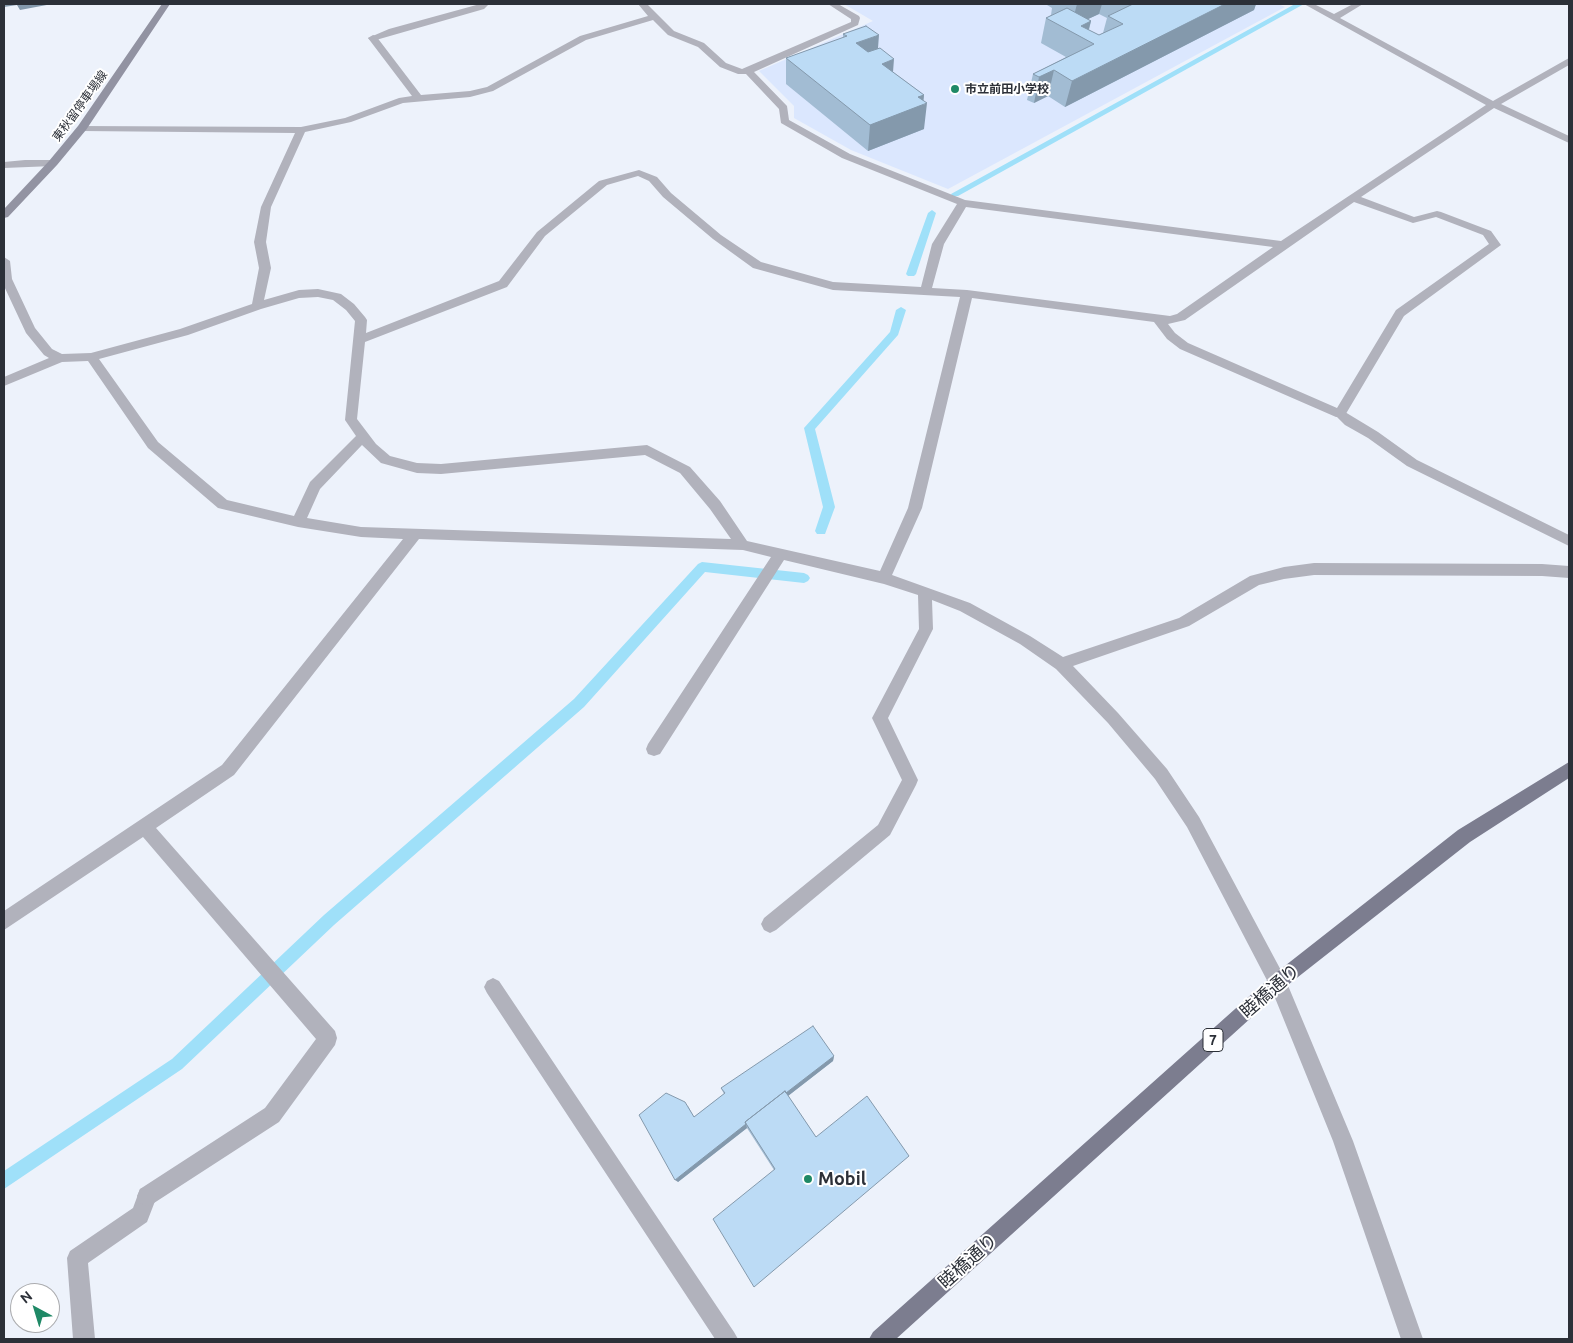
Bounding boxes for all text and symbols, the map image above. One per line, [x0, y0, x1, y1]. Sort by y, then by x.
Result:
street label: 東秋留停車場線 [49, 68, 111, 144]
place label: 市立前田小学校 [965, 82, 1049, 96]
marker: 市立前田小学校 [949, 83, 961, 95]
street label: 睦橋通り [1236, 959, 1304, 1023]
road number: 7 [1203, 1028, 1223, 1052]
place label: Mobil [818, 1168, 866, 1190]
marker: Mobil [802, 1173, 814, 1185]
street label: 睦橋通り [934, 1229, 1002, 1293]
north arrow [10, 1283, 60, 1333]
text: N [17, 1288, 35, 1307]

